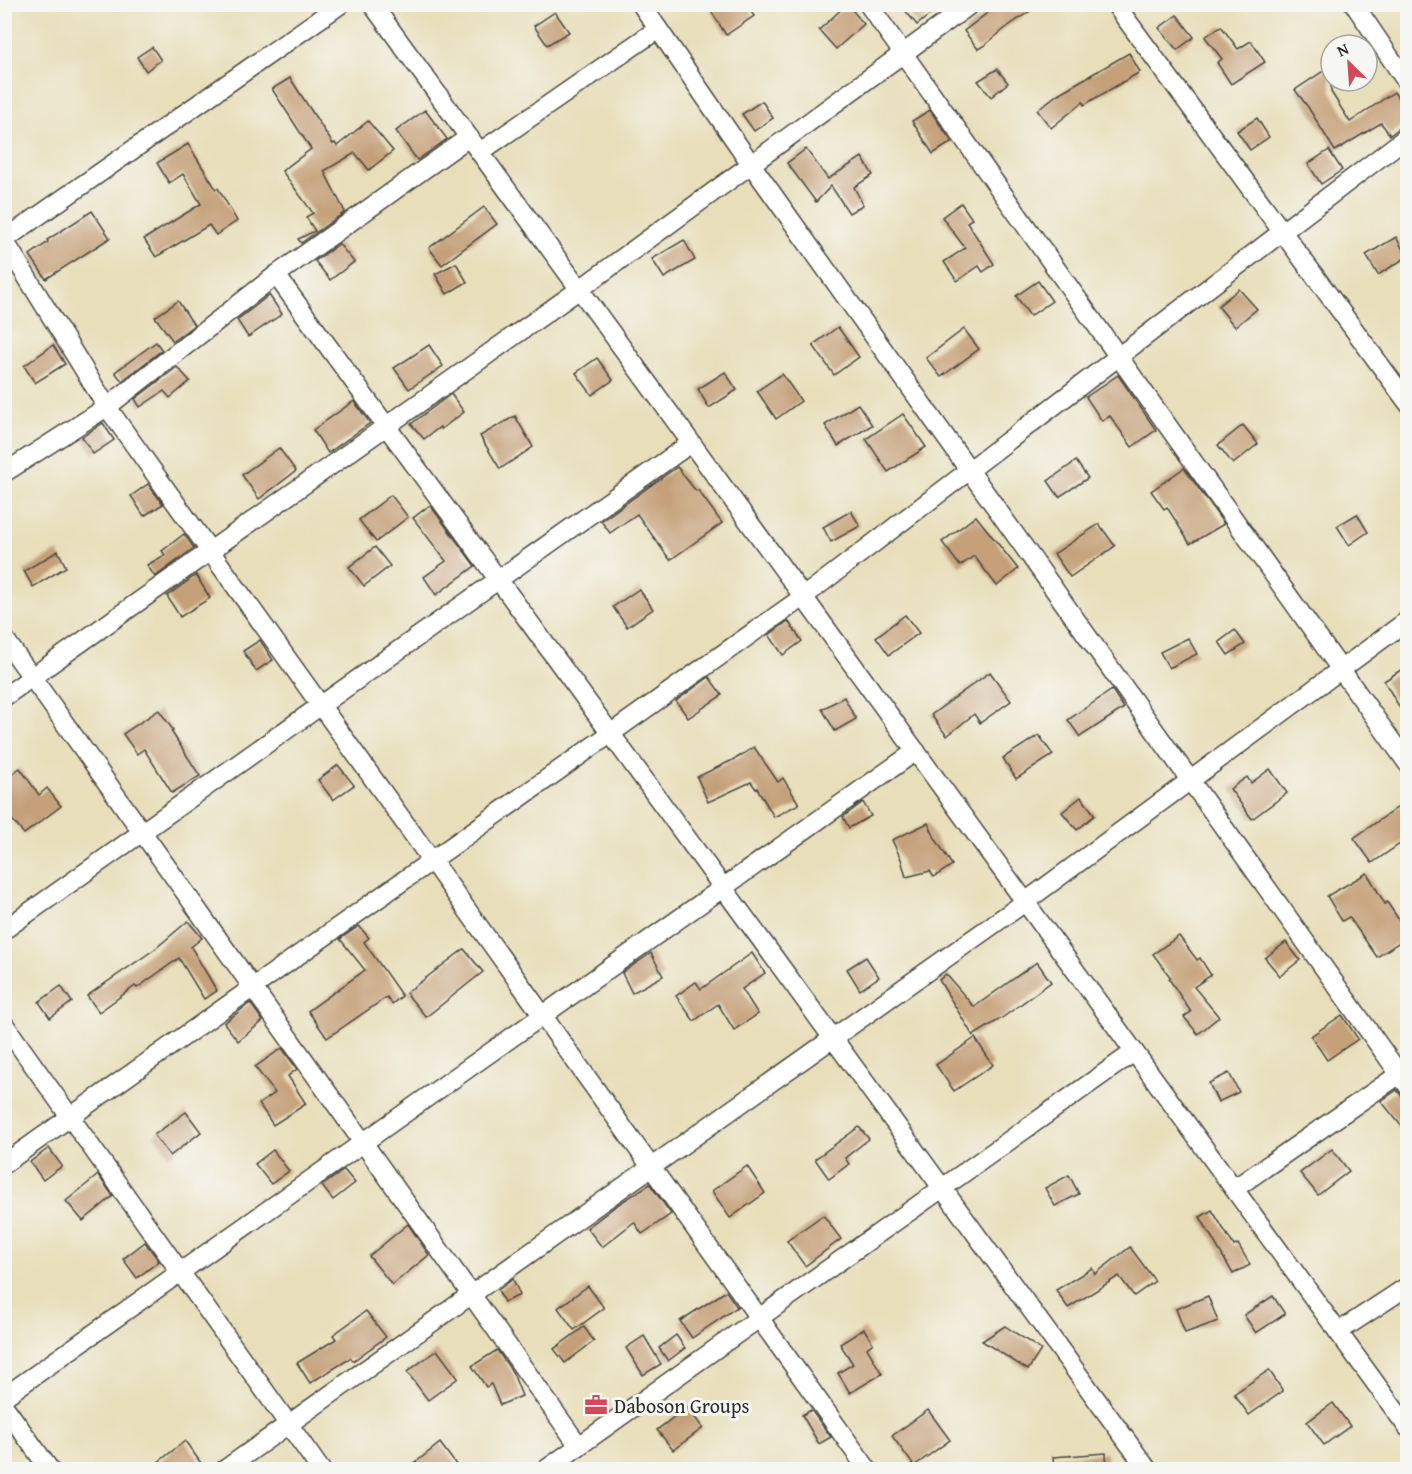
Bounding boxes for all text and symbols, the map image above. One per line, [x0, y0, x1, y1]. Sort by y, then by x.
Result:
north arrow [1319, 33, 1379, 93]
text: N [1333, 36, 1353, 63]
place label: Daboson Groups [614, 1391, 749, 1420]
office icon: Daboson Groups [583, 1392, 609, 1418]

